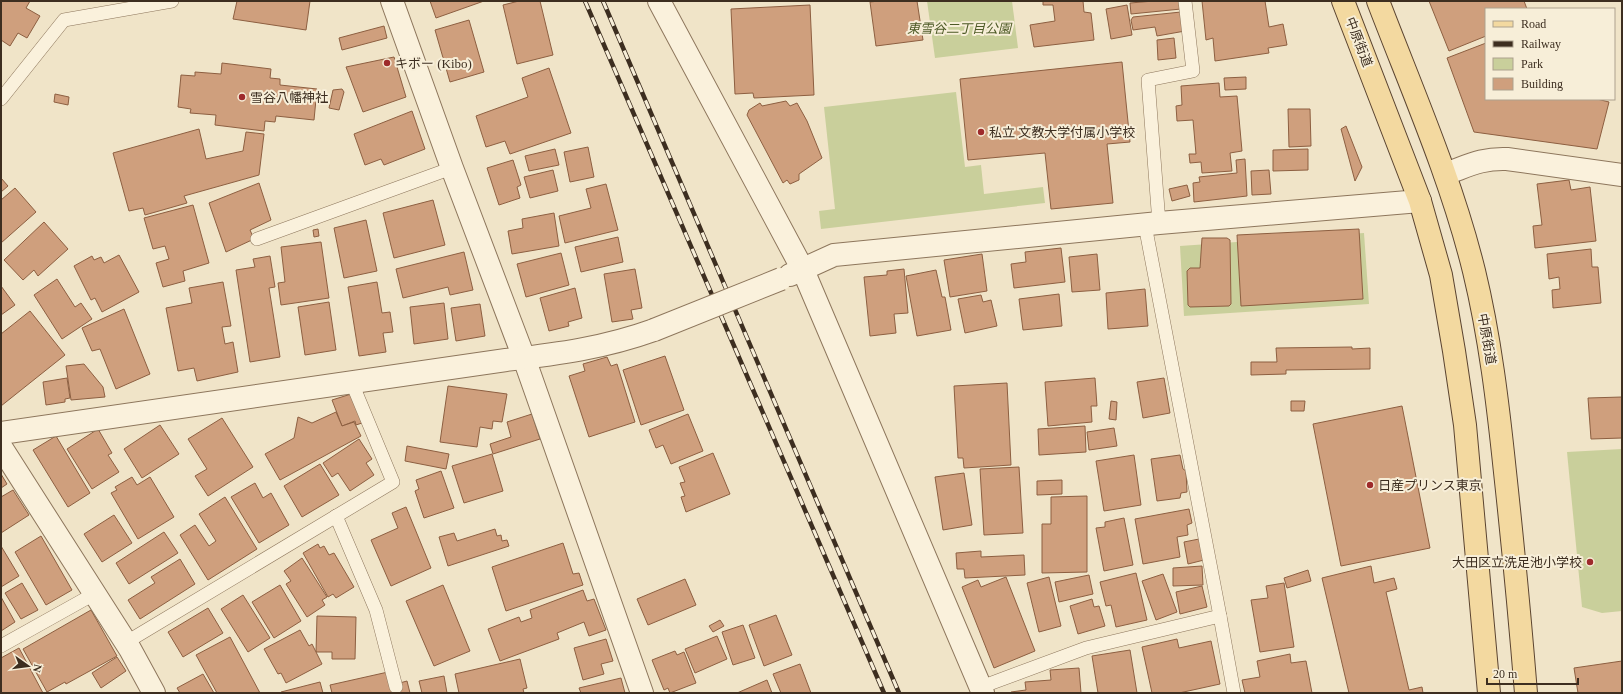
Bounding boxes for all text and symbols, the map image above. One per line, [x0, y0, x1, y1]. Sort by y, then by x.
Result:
legend [1485, 8, 1615, 100]
street label: 中原街道 [1343, 15, 1375, 69]
text: Road [1521, 17, 1546, 31]
park label: 東雪谷二丁目公園 [907, 21, 1013, 36]
text: Railway [1521, 37, 1561, 51]
place label: キボー (Kibo) [395, 56, 472, 71]
text: Park [1521, 57, 1543, 71]
marker: キボー (Kibo) [382, 58, 392, 68]
text: Building [1521, 77, 1563, 91]
place label: 雪谷八幡神社 [250, 90, 328, 105]
marker: 雪谷八幡神社 [237, 92, 247, 102]
place label: 私立 文教大学付属小学校 [989, 125, 1135, 140]
marker: 私立 文教大学付属小学校 [976, 127, 986, 137]
street label: 中原街道 [1475, 312, 1499, 366]
place label: 日産プリンス東京 [1378, 478, 1482, 493]
marker: 日産プリンス東京 [1365, 480, 1375, 490]
place label: 大田区立洗足池小学校 [1452, 555, 1582, 570]
marker: 大田区立洗足池小学校 [1585, 557, 1595, 567]
north arrow [8, 646, 48, 686]
scale bar [1487, 660, 1578, 686]
text: N [31, 663, 44, 674]
text: 20 m [1493, 667, 1518, 681]

